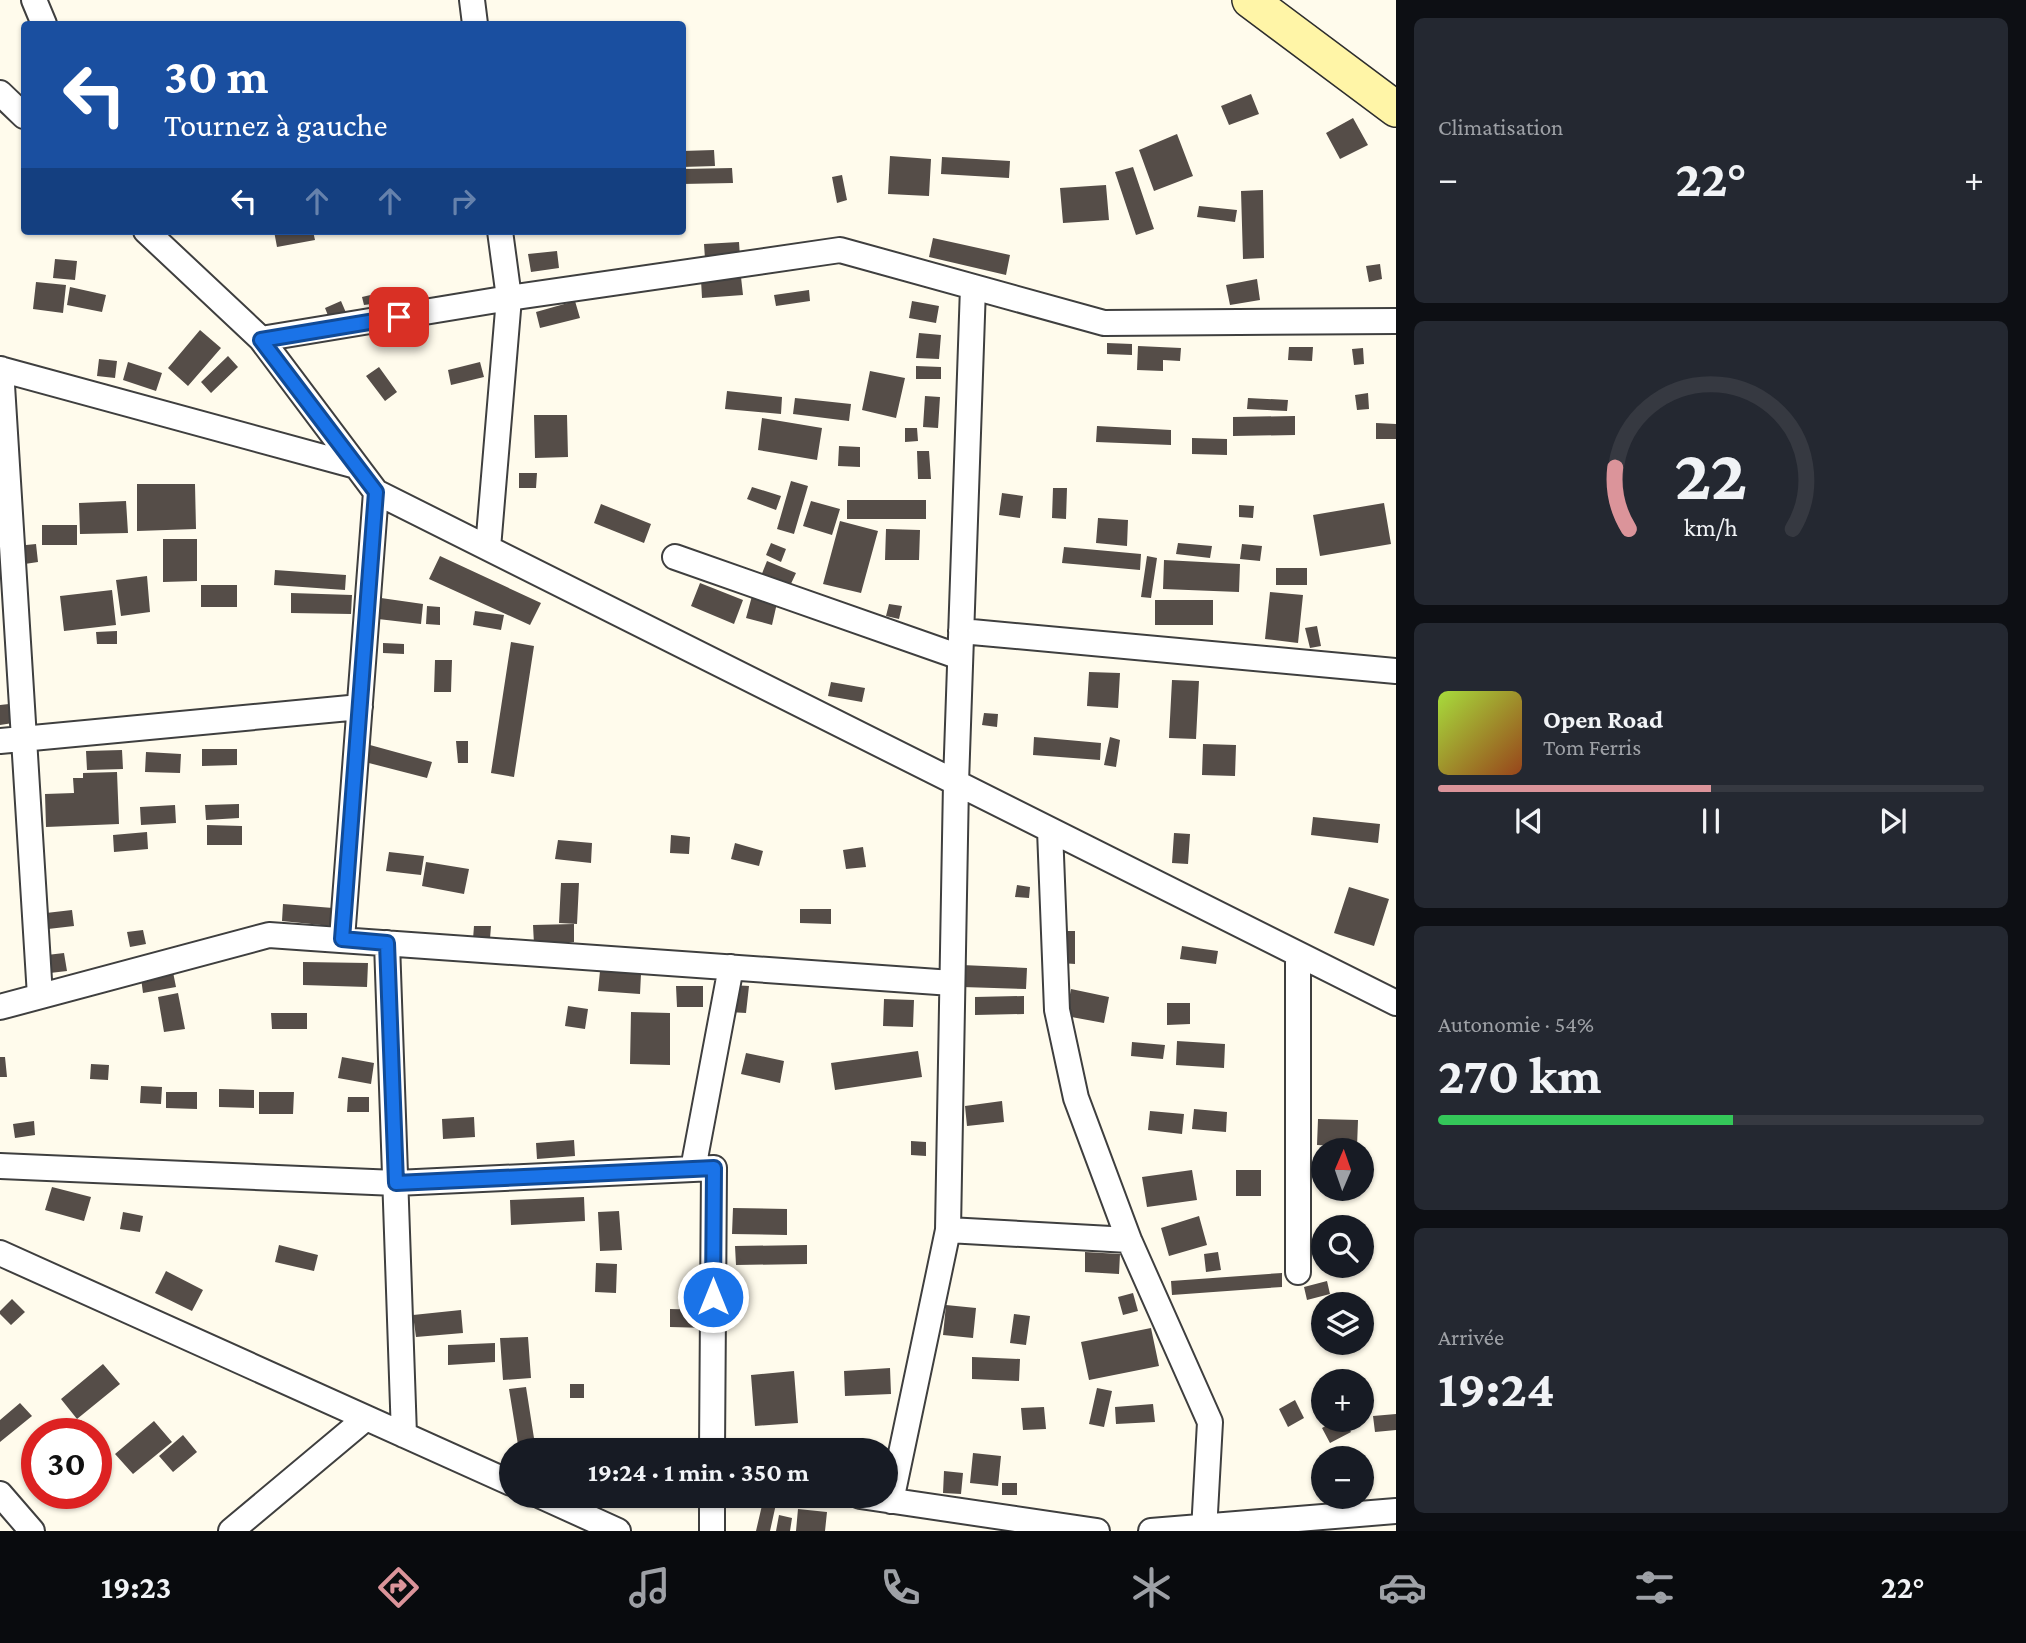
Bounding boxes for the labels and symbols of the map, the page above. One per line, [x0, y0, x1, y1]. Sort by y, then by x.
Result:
pin [369, 287, 429, 347]
north arrow [1311, 1138, 1374, 1200]
position arrow [676, 1260, 750, 1334]
speed limit sign: 30 [21, 1418, 112, 1509]

